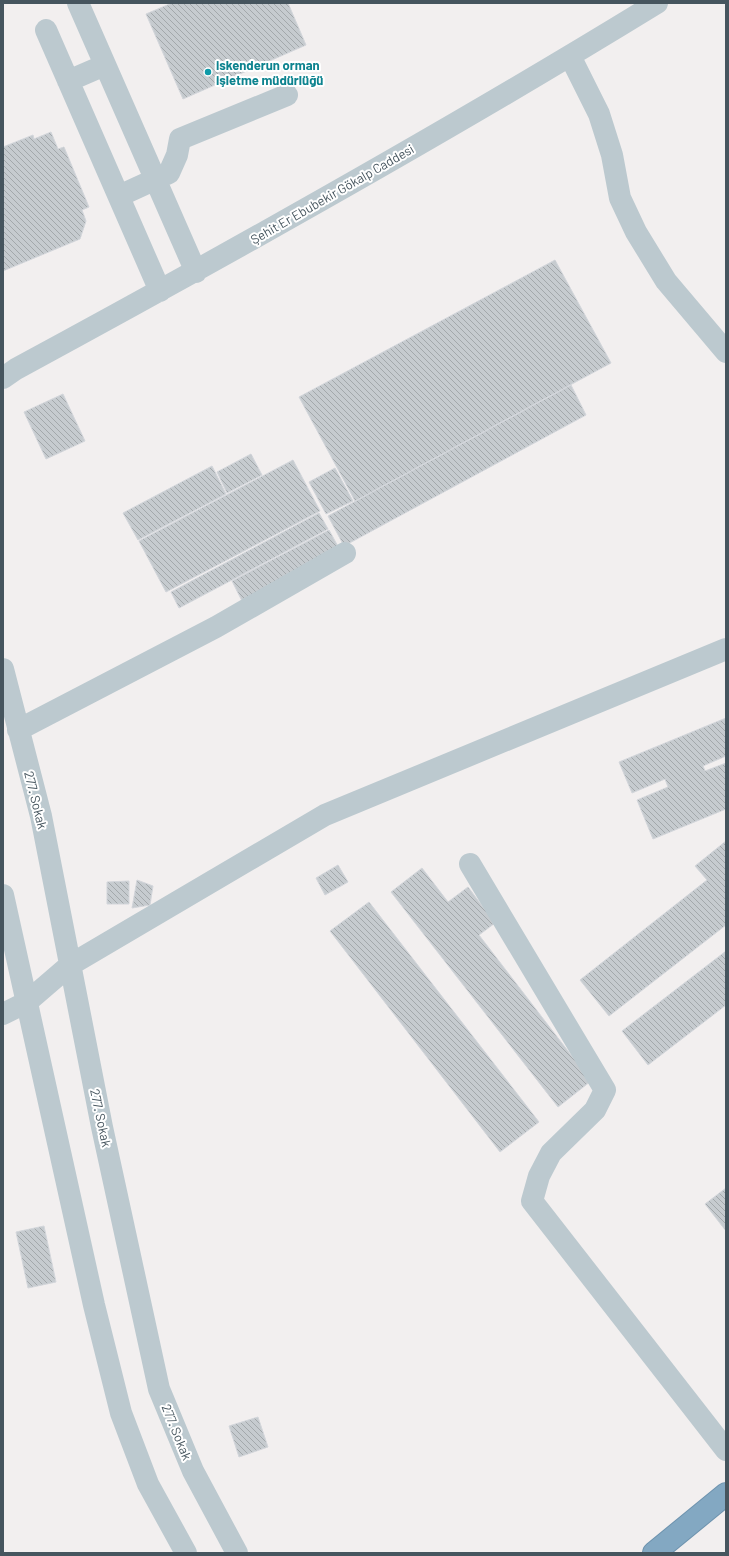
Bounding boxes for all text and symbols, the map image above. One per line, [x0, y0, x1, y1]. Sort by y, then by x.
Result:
place label: iskenderun orman işletme müdürlüğü [216, 57, 323, 88]
marker: iskenderun orman işletme müdürlüğü [203, 67, 213, 77]
street label: Şehit Er Ebubekir Gökalp Caddesi [247, 141, 417, 247]
street label: 277. Sokak [21, 769, 51, 831]
street label: 277. Sokak [87, 1087, 115, 1149]
street label: 277. Sokak [159, 1402, 196, 1463]

